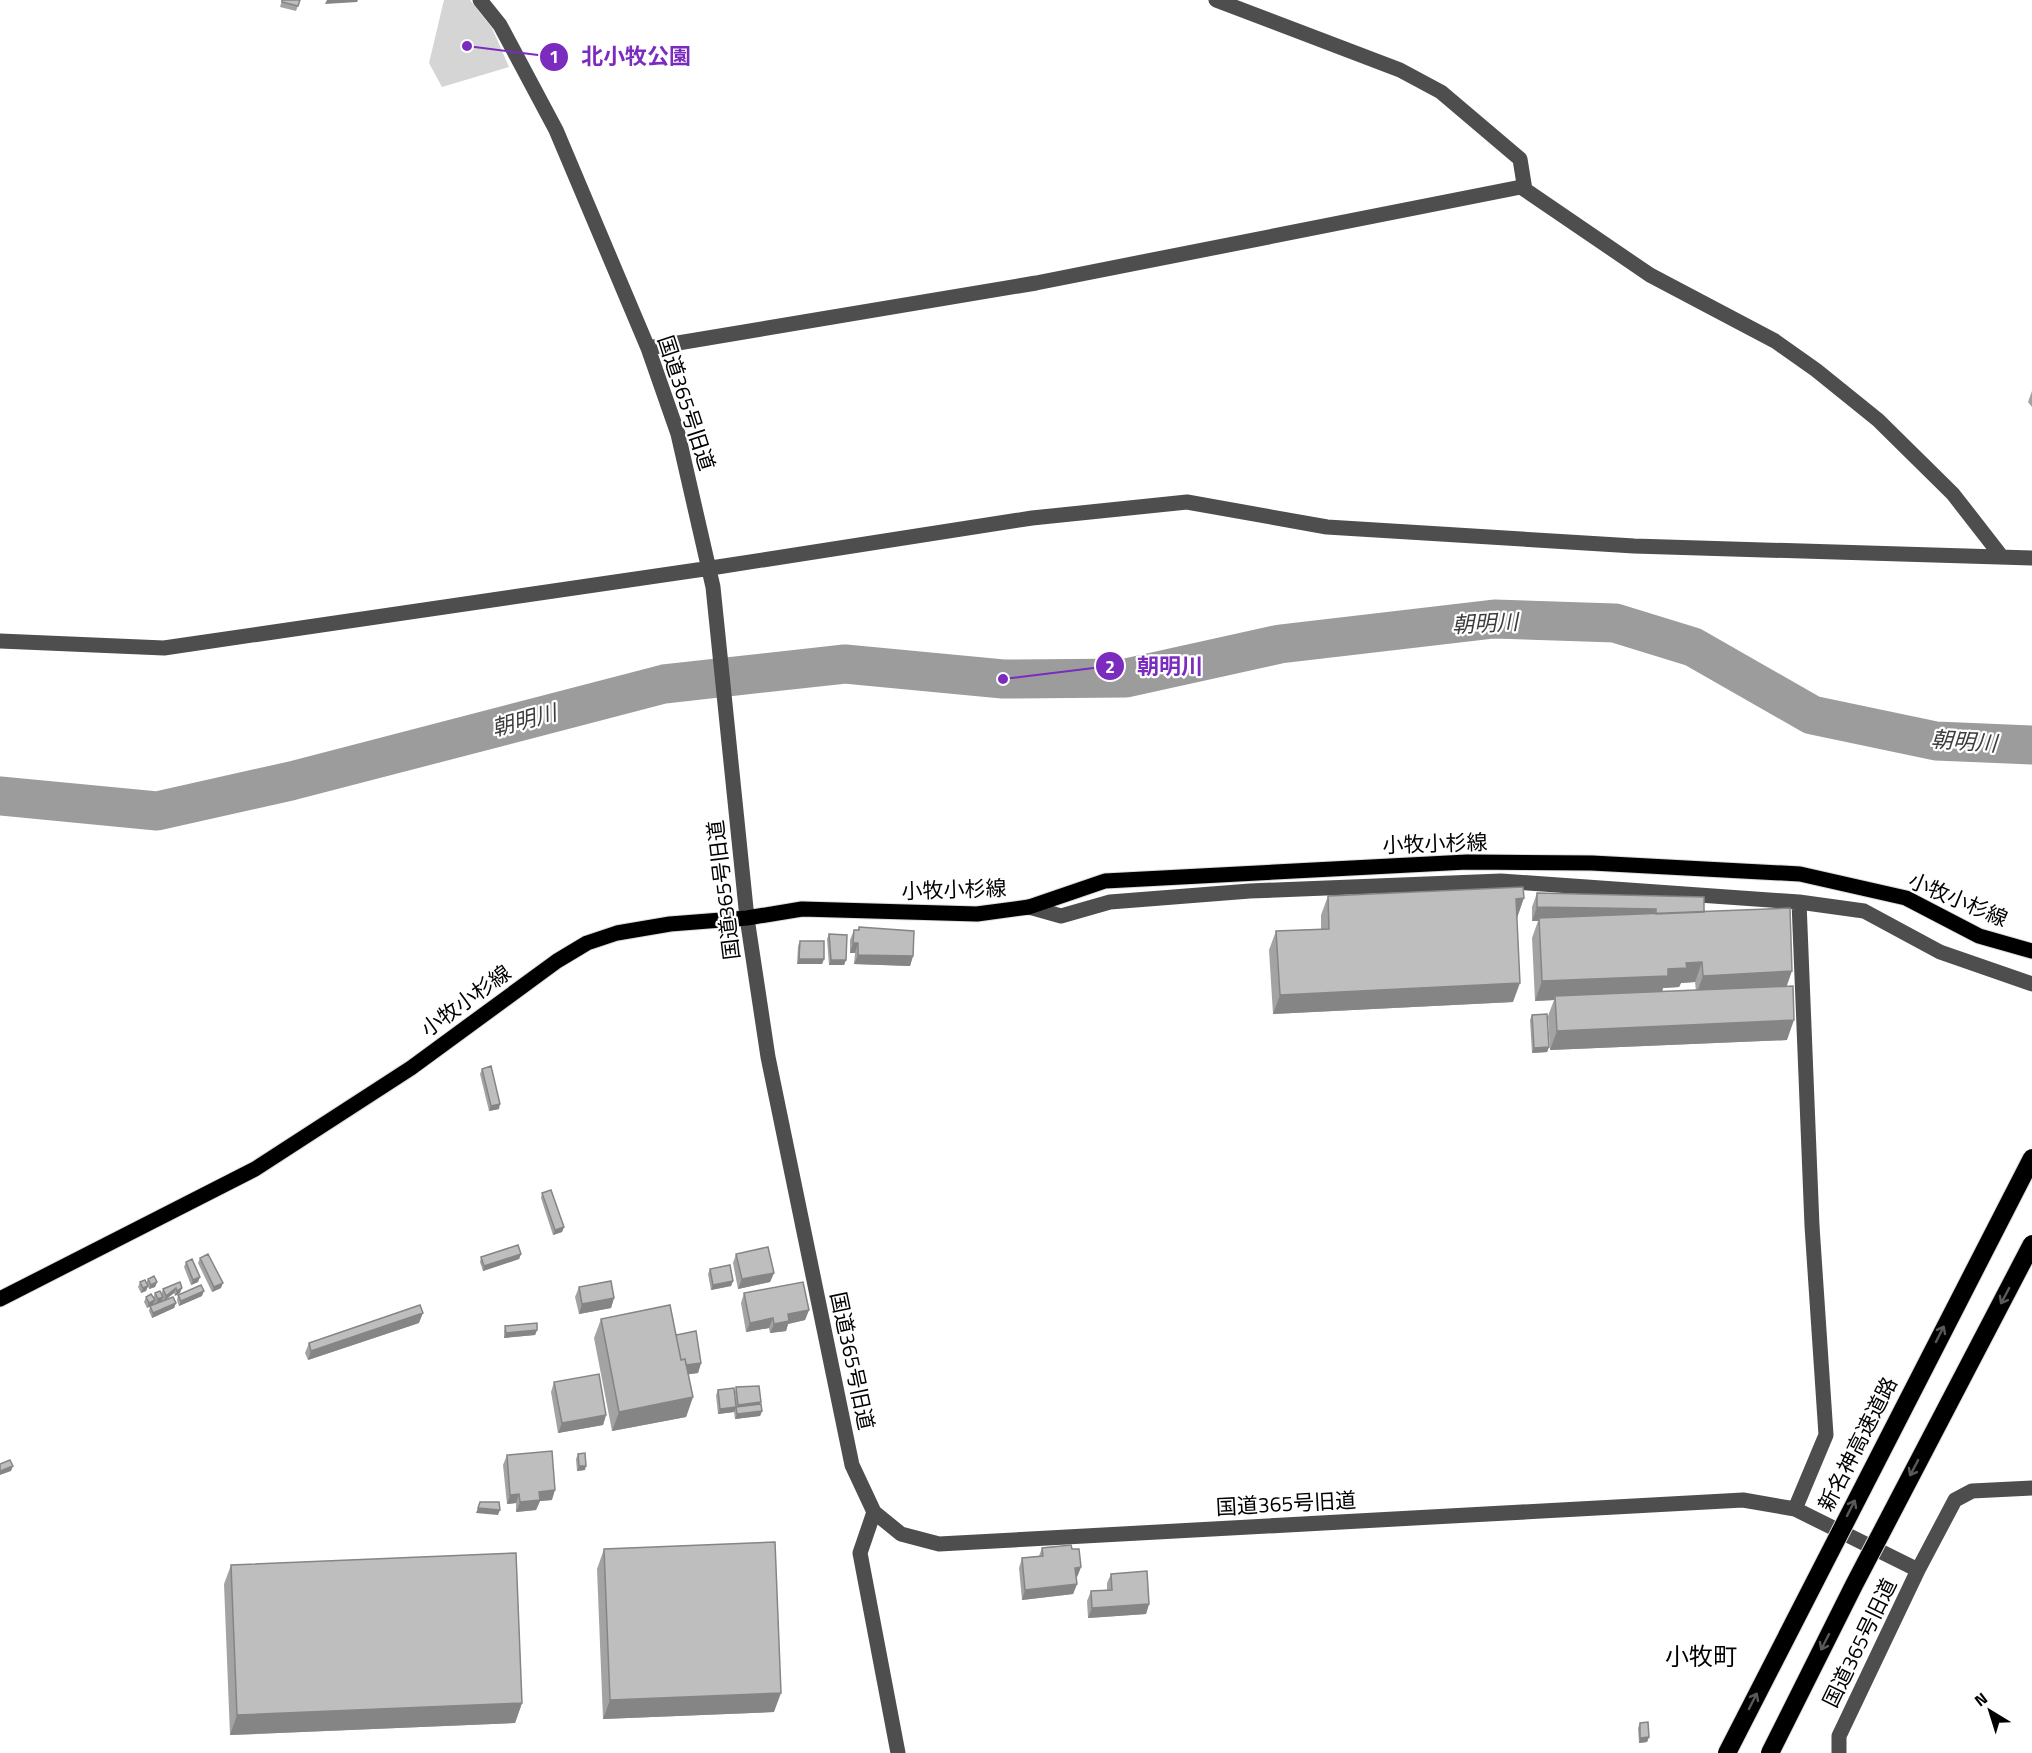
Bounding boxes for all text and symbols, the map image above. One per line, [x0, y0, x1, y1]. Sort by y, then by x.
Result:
callout: 北小牧公園 [539, 37, 703, 77]
text: 北小牧公園 [581, 39, 691, 73]
text: 1 [549, 43, 559, 70]
street label: 国道365号旧道 [650, 331, 724, 474]
water label: 朝明川 [1451, 604, 1521, 642]
callout: 朝明川 [1095, 646, 1215, 686]
text: 朝明川 [1137, 649, 1203, 683]
text: 2 [1105, 653, 1115, 680]
water label: 朝明川 [488, 695, 562, 745]
water label: 朝明川 [1930, 722, 2000, 760]
street label: 国道365号旧道 [699, 819, 747, 962]
street label: 小牧小杉線 [1382, 825, 1488, 861]
street label: 小牧小杉線 [1904, 864, 2013, 934]
street label: 小牧小杉線 [901, 871, 1007, 907]
street label: 小牧小杉線 [414, 956, 517, 1044]
one-way arrow [1999, 1286, 2010, 1304]
street label: 国道365号旧道 [823, 1289, 883, 1433]
one-way arrow [1935, 1326, 1946, 1344]
street label: 新名神高速道路 [1809, 1371, 1905, 1516]
one-way arrow [1908, 1459, 1920, 1477]
street label: 国道365号旧道 [1215, 1483, 1357, 1523]
one-way arrow [1845, 1500, 1857, 1517]
street label: 国道365号旧道 [1814, 1573, 1904, 1713]
one-way arrow [1819, 1632, 1831, 1650]
district label: 小牧町 [1665, 1638, 1737, 1674]
north arrow [1960, 1681, 2020, 1741]
text: N [1969, 1686, 1993, 1712]
one-way arrow [1748, 1692, 1760, 1710]

